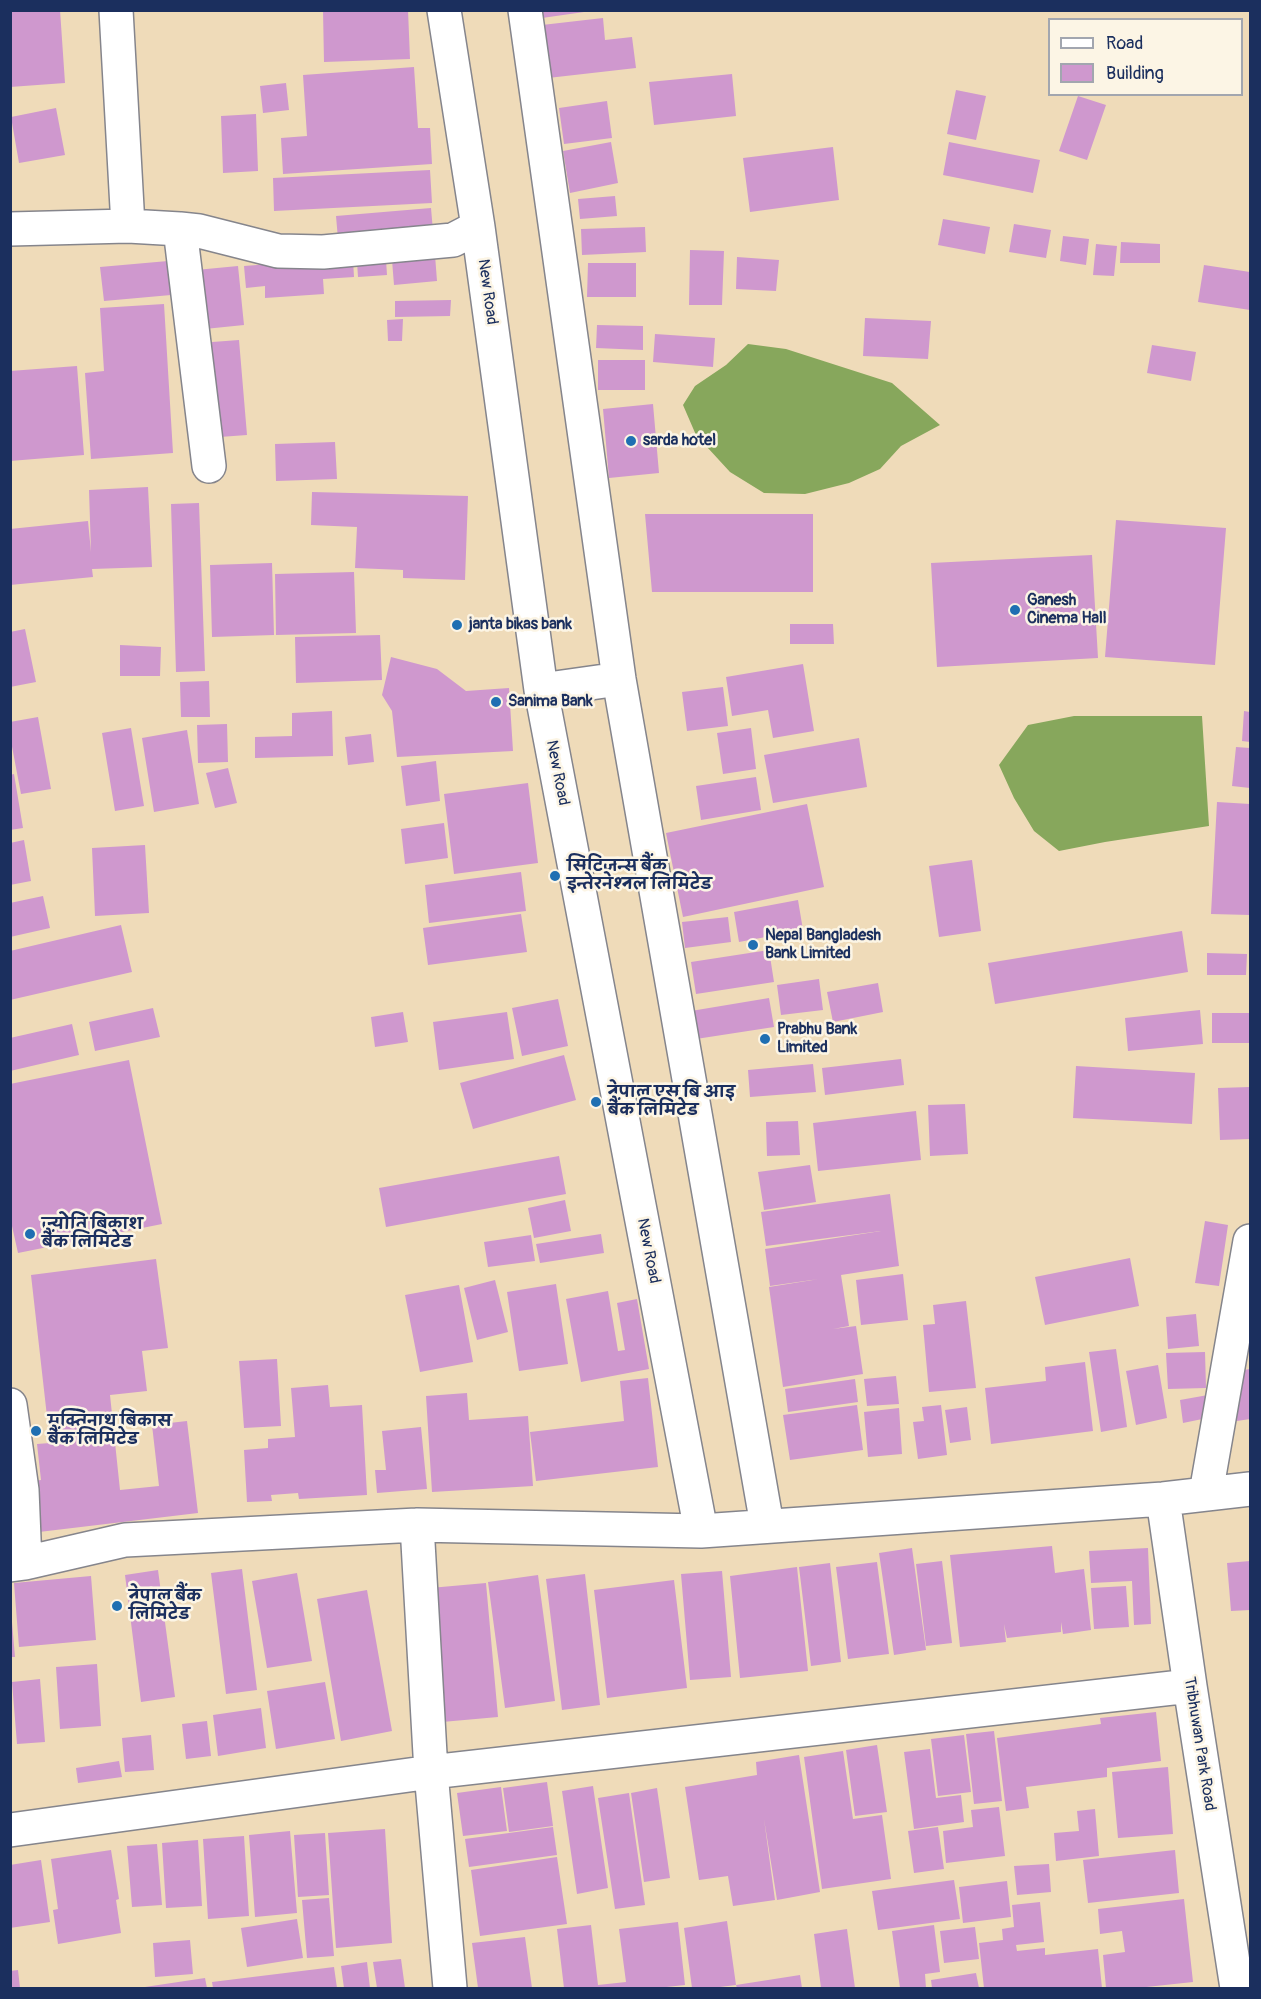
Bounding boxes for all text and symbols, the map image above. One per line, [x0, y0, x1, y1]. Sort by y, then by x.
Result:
legend [1048, 18, 1243, 96]
text: Road [1106, 32, 1143, 55]
text: Building [1106, 62, 1164, 85]
street label: New Road [473, 258, 501, 326]
place label: sarda hotel [643, 431, 716, 451]
marker: sarda hotel [624, 434, 638, 448]
place label: Ganesh Cinema Hall [1027, 591, 1107, 629]
marker: Ganesh Cinema Hall [1008, 603, 1022, 617]
place label: janta bikas bank [469, 615, 572, 635]
marker: janta bikas bank [450, 618, 464, 632]
place label: Sanima Bank [508, 692, 593, 712]
marker: Sanima Bank [489, 695, 503, 709]
street label: New Road [541, 739, 573, 807]
place label: सिटिजन्स बैंक इन्तेरनेश्नल लिमिटेड [567, 857, 712, 895]
marker: सिटिजन्स बैंक इन्तेरनेश्नल लिमिटेड [548, 869, 562, 883]
place label: Nepal Bangladesh Bank Limited [765, 926, 881, 964]
marker: Nepal Bangladesh Bank Limited [746, 938, 760, 952]
place label: Prabhu Bank Limited [777, 1020, 857, 1058]
marker: Prabhu Bank Limited [758, 1032, 772, 1046]
place label: नेपाल एस बि आइ बैंक लिमिटेड [608, 1083, 735, 1121]
marker: नेपाल एस बि आइ बैंक लिमिटेड [589, 1095, 603, 1109]
place label: ज्योति बिकाश बैंक लिमिटेड [42, 1215, 143, 1253]
street label: New Road [632, 1217, 664, 1285]
marker: ज्योति बिकाश बैंक लिमिटेड [23, 1227, 37, 1241]
place label: मुक्तिनाथ बिकास बैंक लिमिटेड [48, 1412, 172, 1450]
marker: मुक्तिनाथ बिकास बैंक लिमिटेड [29, 1424, 43, 1438]
place label: नेपाल बैंक लिमिटेड [129, 1587, 201, 1625]
marker: नेपाल बैंक लिमिटेड [110, 1599, 124, 1613]
street label: Tribhuwan Park Road [1179, 1676, 1219, 1812]

